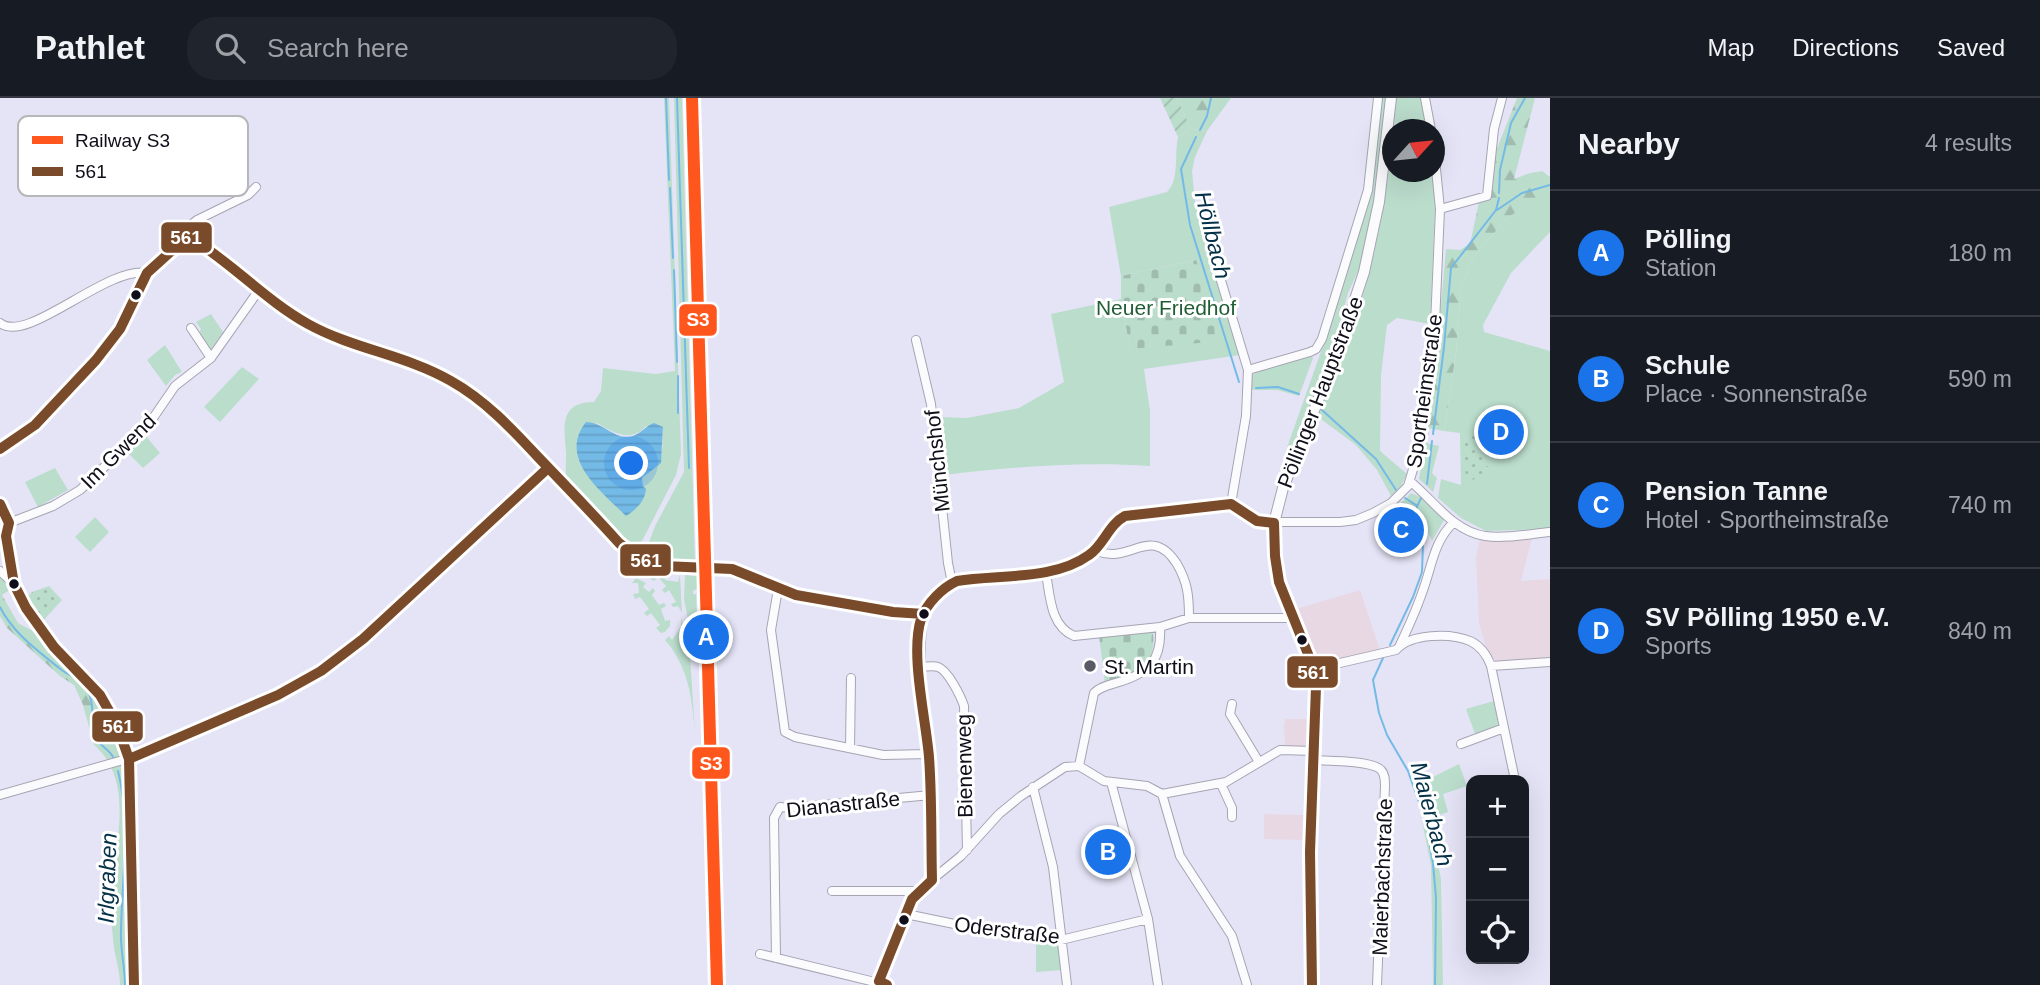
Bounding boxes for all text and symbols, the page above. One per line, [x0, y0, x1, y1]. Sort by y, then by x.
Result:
search box [187, 17, 677, 80]
text: Pathlet [35, 29, 145, 66]
icon: search [211, 29, 249, 67]
text: Search here [267, 33, 409, 63]
text: Map [1708, 34, 1754, 61]
text: Directions [1792, 34, 1899, 61]
text: Saved [1937, 34, 2005, 61]
legend [18, 116, 248, 196]
north arrow [1382, 119, 1445, 182]
text: Nearby [1578, 127, 1680, 160]
text: Railway S3 [75, 130, 170, 151]
text: 4 results [1925, 130, 2012, 156]
text: 561 [75, 161, 107, 182]
water label: Höllbach [1190, 188, 1236, 282]
line badge: 561 [160, 221, 213, 254]
text: Pölling [1645, 224, 1732, 254]
text: 561 [170, 227, 202, 248]
text: A [1593, 240, 1609, 266]
text: 180 m [1948, 240, 2012, 266]
text: Station [1645, 255, 1717, 281]
unlabelled marker [129, 288, 143, 302]
street label: Pöllinger Hauptstraße [1273, 293, 1367, 491]
park label: Neuer Friedhof [1096, 296, 1236, 319]
line badge: S3 [678, 303, 718, 337]
text: S3 [686, 309, 710, 330]
street label: Sportheimstraße [1402, 313, 1446, 469]
text: Schule [1645, 350, 1730, 380]
text: B [1593, 366, 1609, 392]
text: 590 m [1948, 366, 2012, 392]
text: Place · Sonnenstraße [1645, 381, 1867, 407]
pin: D [1478, 406, 1524, 458]
street label: Im Gwend [76, 409, 160, 493]
street label: Münchshof [920, 409, 954, 513]
your location [614, 446, 648, 480]
text: Pension Tanne [1645, 476, 1828, 506]
text: C [1593, 492, 1609, 518]
text: 740 m [1948, 492, 2012, 518]
pin: C [1378, 504, 1424, 556]
text: Hotel · Sportheimstraße [1645, 507, 1889, 533]
line badge: 561 [619, 543, 672, 577]
text: 561 [630, 550, 662, 571]
unlabelled marker [7, 577, 21, 591]
text: SV Pölling 1950 e.V. [1645, 602, 1890, 632]
unlabelled marker [917, 607, 931, 621]
pin: A [683, 611, 729, 663]
text: D [1593, 618, 1609, 644]
text: 840 m [1948, 618, 2012, 644]
unlabelled marker [1295, 633, 1309, 647]
text: Sports [1645, 633, 1711, 659]
place label: St. Martin [1104, 655, 1194, 678]
line badge: 561 [1286, 655, 1339, 689]
marker: St. Martin [1082, 658, 1098, 674]
text: 561 [1297, 662, 1329, 683]
line badge: 561 [91, 710, 144, 743]
street label: Bienenweg [952, 714, 976, 818]
text: 561 [102, 716, 134, 737]
line badge: S3 [691, 746, 731, 780]
text: S3 [699, 753, 723, 774]
water label: Maierbach [1406, 759, 1458, 869]
map controls [1466, 775, 1529, 964]
button: + [1466, 775, 1529, 838]
street label: Dianastraße [785, 787, 901, 821]
street label: Maierbachstraße [1368, 798, 1396, 956]
pin: B [1085, 826, 1131, 878]
water label: Irlgraben [92, 832, 122, 924]
button: − [1466, 838, 1529, 901]
button: locate [1466, 901, 1529, 964]
street label: Oderstraße [953, 912, 1061, 948]
unlabelled marker [897, 913, 911, 927]

